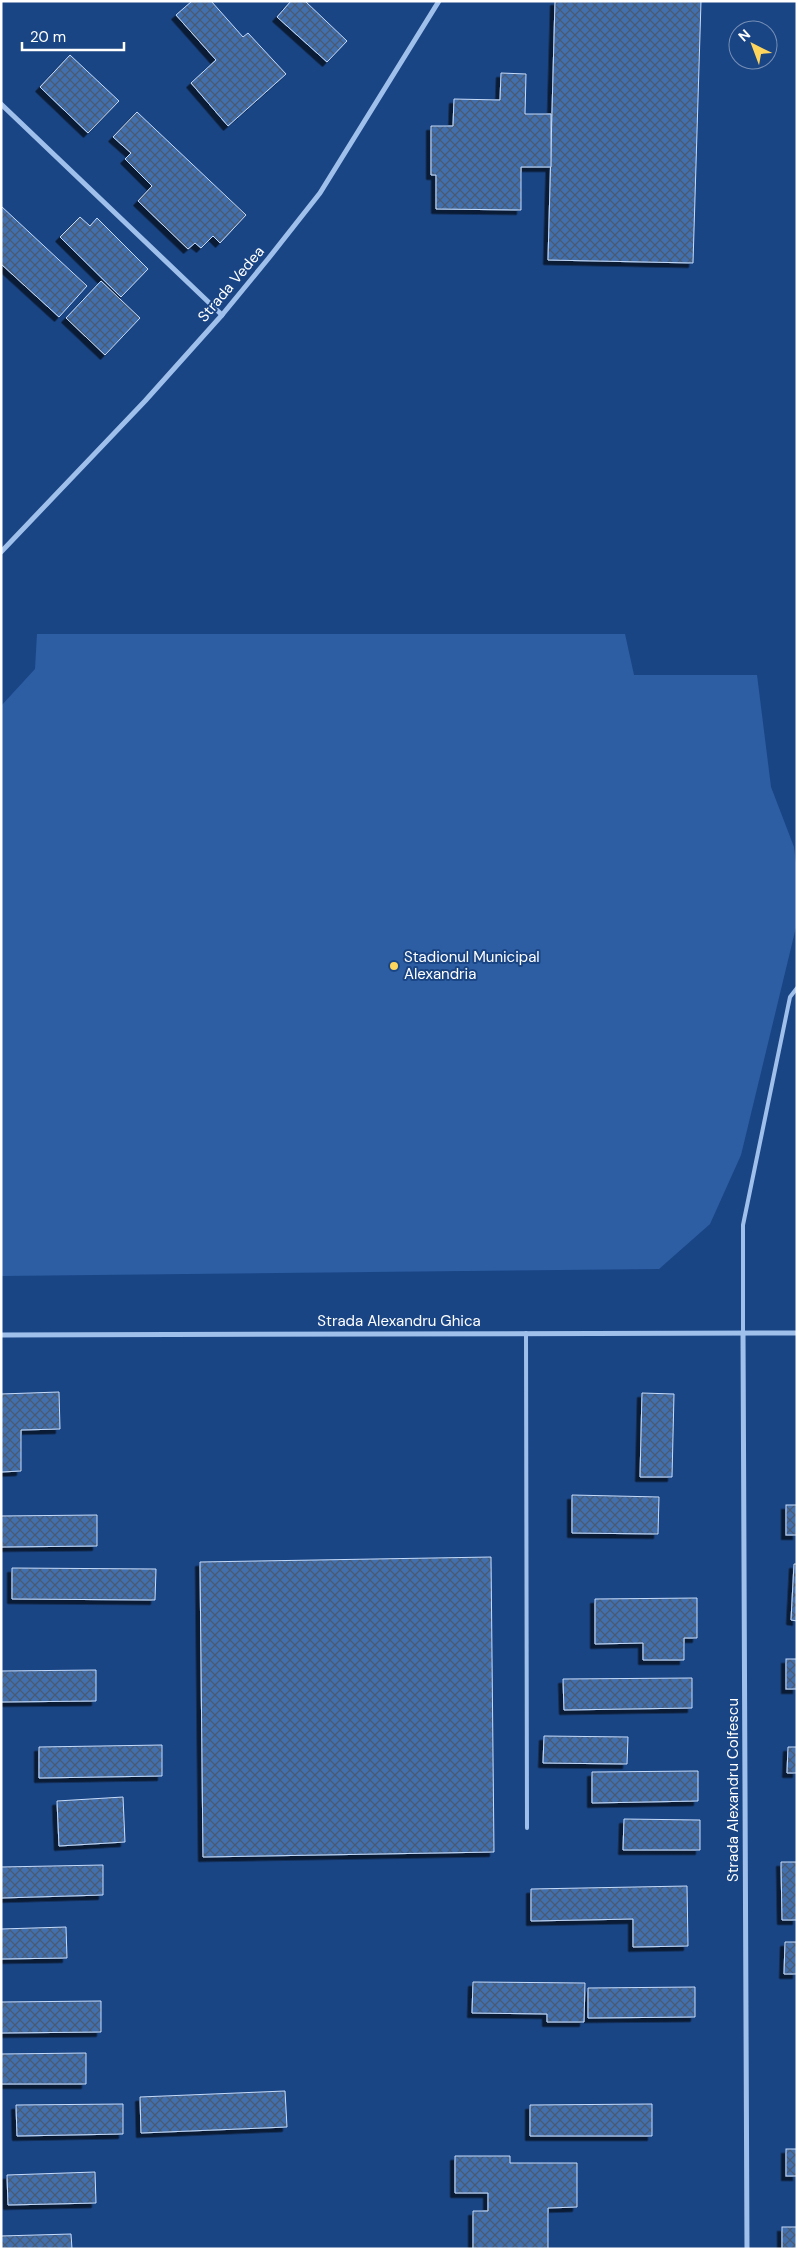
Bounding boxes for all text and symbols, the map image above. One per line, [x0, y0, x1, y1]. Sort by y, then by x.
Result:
scale bar [22, 20, 125, 52]
north arrow [728, 20, 778, 70]
text: N [734, 25, 754, 45]
text: 20 m [30, 27, 66, 47]
street label: Strada Vedea [193, 242, 269, 326]
place label: Stadionul Municipal Alexandria [404, 947, 540, 984]
marker: Stadionul Municipal Alexandria [388, 960, 400, 972]
street label: Strada Alexandru Ghica [317, 1311, 481, 1331]
street label: Strada Alexandru Colfescu [723, 1698, 743, 1882]

